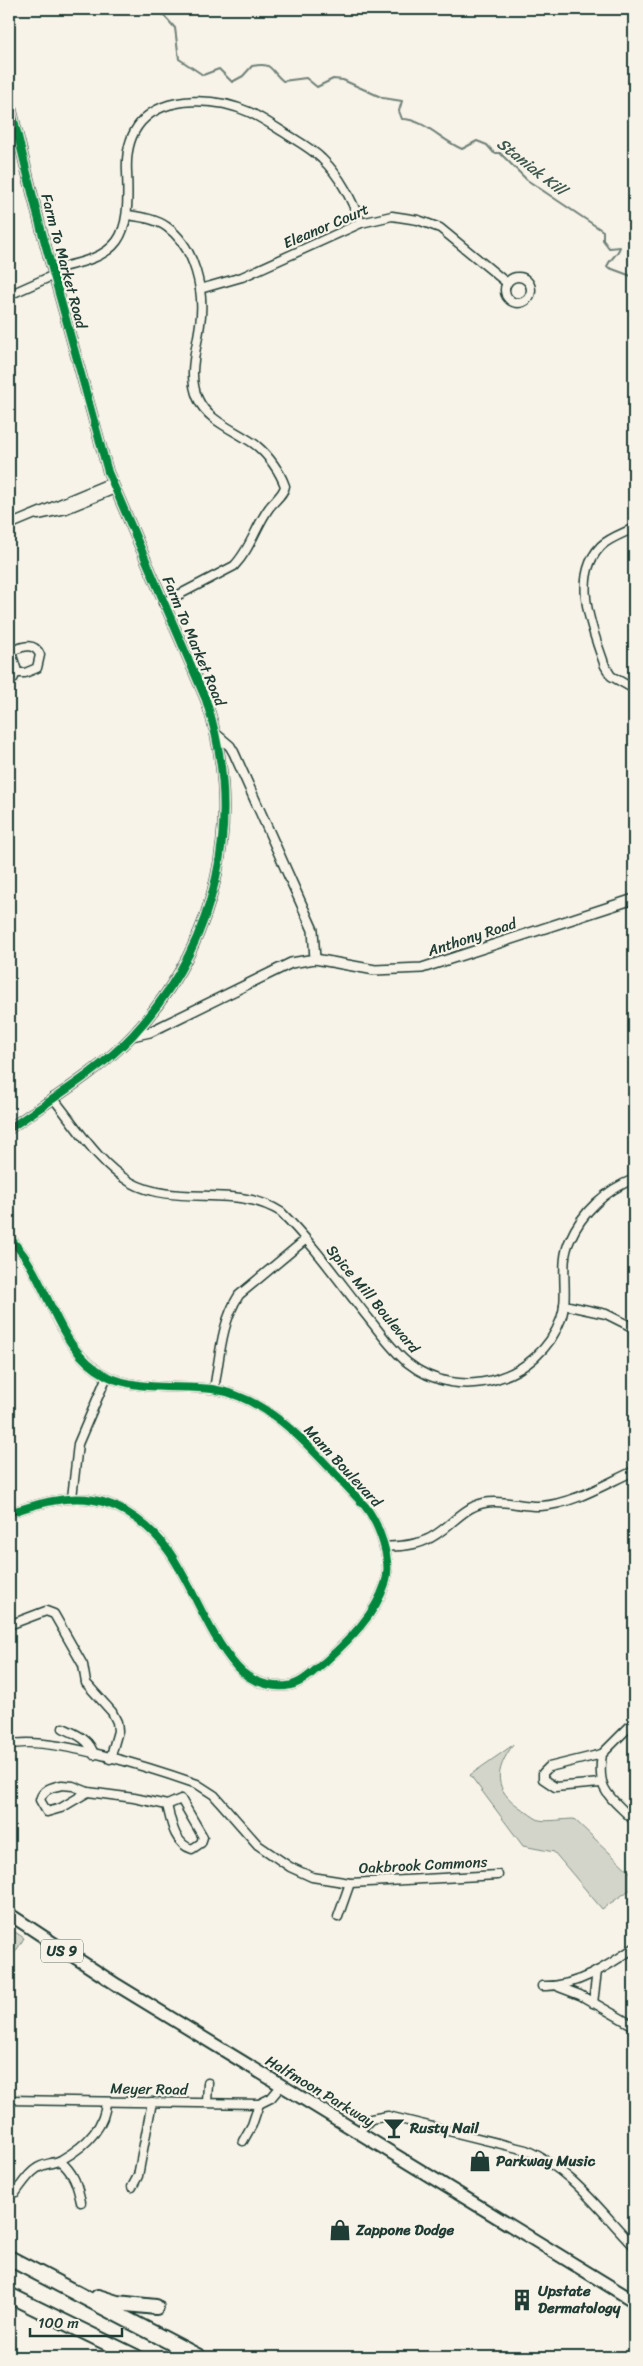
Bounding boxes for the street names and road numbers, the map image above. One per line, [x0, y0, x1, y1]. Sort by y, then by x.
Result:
street label: Farm To Market Road [33, 191, 95, 333]
street label: Eleanor Court [279, 196, 373, 256]
street label: Farm To Market Road [155, 572, 234, 711]
street label: Anthony Road [423, 910, 521, 964]
street label: Spice Mill Boulevard [320, 1239, 427, 1360]
street label: Mann Boulevard [297, 1418, 389, 1514]
street label: Oakbrook Commons [358, 1849, 488, 1881]
road number: US 9 [41, 1940, 83, 1962]
street label: Halfmoon Parkway [260, 2048, 380, 2134]
street label: Meyer Road [110, 2075, 189, 2103]

